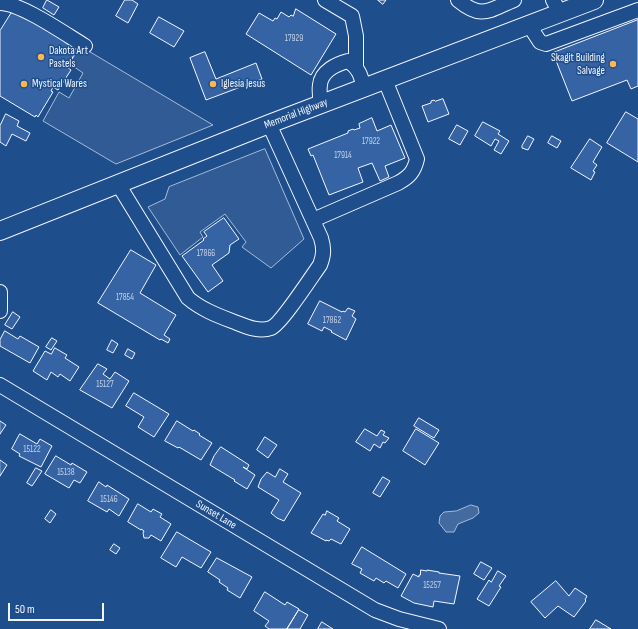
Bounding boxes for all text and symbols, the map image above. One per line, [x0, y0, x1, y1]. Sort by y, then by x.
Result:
house number: 17929 [285, 34, 303, 44]
place label: Dakota Art Pastels [49, 44, 88, 70]
place label: Skagit Building Salvage [551, 51, 605, 77]
marker: Dakota Art Pastels [36, 52, 46, 62]
marker: Skagit Building Salvage [608, 59, 618, 69]
place label: Mystical Wares [32, 77, 87, 91]
place label: Iglesia Jesus [221, 77, 265, 91]
marker: Mystical Wares [19, 79, 29, 89]
marker: Iglesia Jesus [208, 79, 218, 89]
street label: Memorial Highway [262, 96, 330, 132]
house number: 17922 [362, 137, 380, 147]
house number: 17914 [334, 151, 352, 161]
house number: 17866 [197, 249, 215, 259]
house number: 17854 [116, 293, 134, 303]
house number: 17862 [323, 316, 341, 326]
house number: 15127 [96, 380, 114, 390]
house number: 15122 [23, 445, 41, 455]
house number: 15138 [57, 468, 75, 478]
house number: 15146 [100, 495, 118, 505]
street label: Sunset Lane [193, 498, 239, 532]
house number: 15257 [423, 581, 441, 591]
scale bar [10, 595, 106, 621]
text: 50 m [15, 602, 35, 617]

